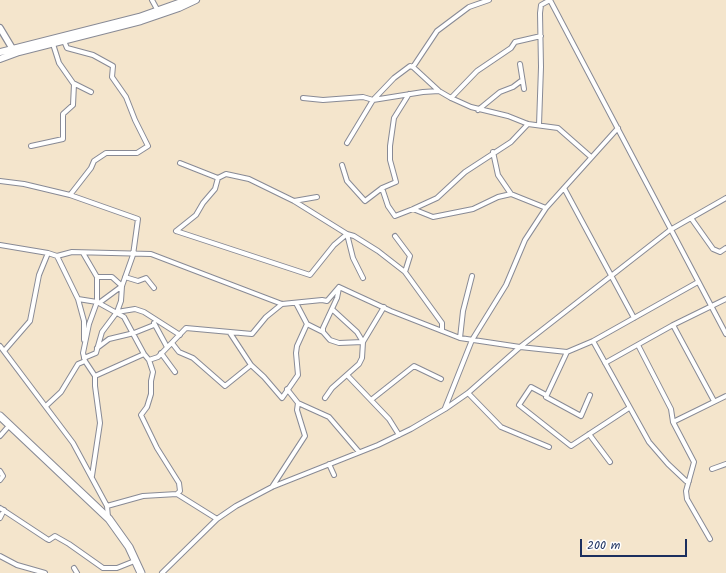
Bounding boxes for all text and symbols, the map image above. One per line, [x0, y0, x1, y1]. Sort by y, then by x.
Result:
scale bar [582, 531, 689, 557]
text: 200 m [587, 536, 620, 555]

